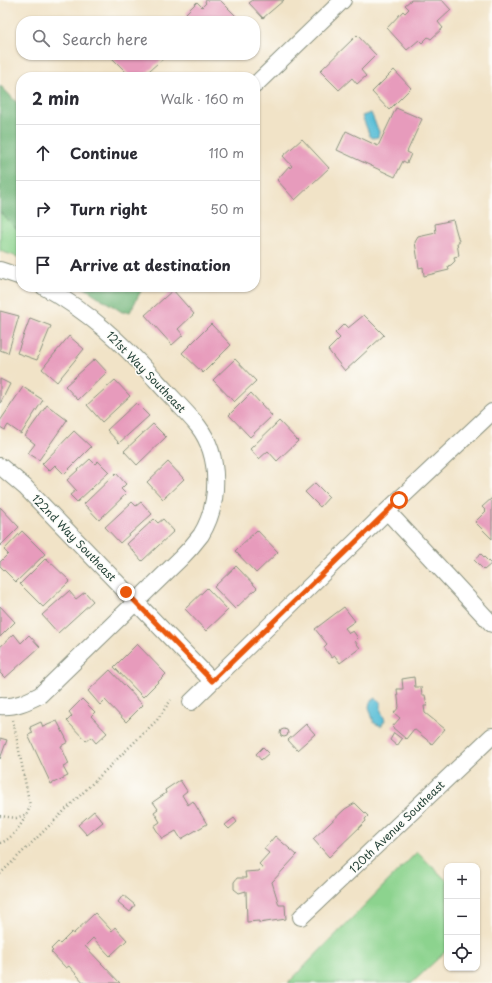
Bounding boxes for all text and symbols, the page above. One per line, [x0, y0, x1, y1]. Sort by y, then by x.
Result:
search box [16, 16, 260, 60]
icon: search [30, 27, 52, 49]
text: Search here [62, 27, 148, 50]
text: 2 min [32, 85, 79, 111]
text: Walk · 160 m [161, 89, 244, 108]
text: Continue [70, 141, 138, 164]
icon: ahead [32, 142, 54, 164]
text: 110 m [209, 143, 244, 162]
text: Turn right [70, 197, 147, 220]
icon: right [32, 198, 54, 220]
text: 50 m [210, 199, 244, 218]
text: Arrive at destination [70, 253, 231, 276]
icon: arrive [32, 254, 54, 276]
street label: 121st Way Southeast [103, 327, 190, 417]
street label: 122nd Way Southeast [28, 490, 121, 585]
route start [390, 491, 408, 509]
route end [117, 583, 135, 601]
street label: 120th Avenue Southeast [345, 776, 449, 877]
map controls [444, 863, 480, 971]
button: + [444, 863, 480, 899]
button: − [444, 899, 480, 935]
button: locate [444, 935, 480, 971]

